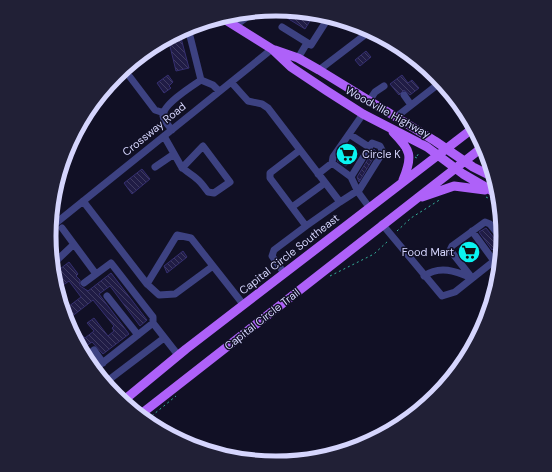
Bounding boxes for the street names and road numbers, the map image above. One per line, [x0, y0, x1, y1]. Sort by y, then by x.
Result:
street label: Woodville Highway [343, 83, 433, 141]
street label: Crossway Road [119, 99, 189, 159]
street label: Capital Circle Southeast [236, 211, 342, 297]
street label: Capital Circle Trail [221, 285, 303, 353]

